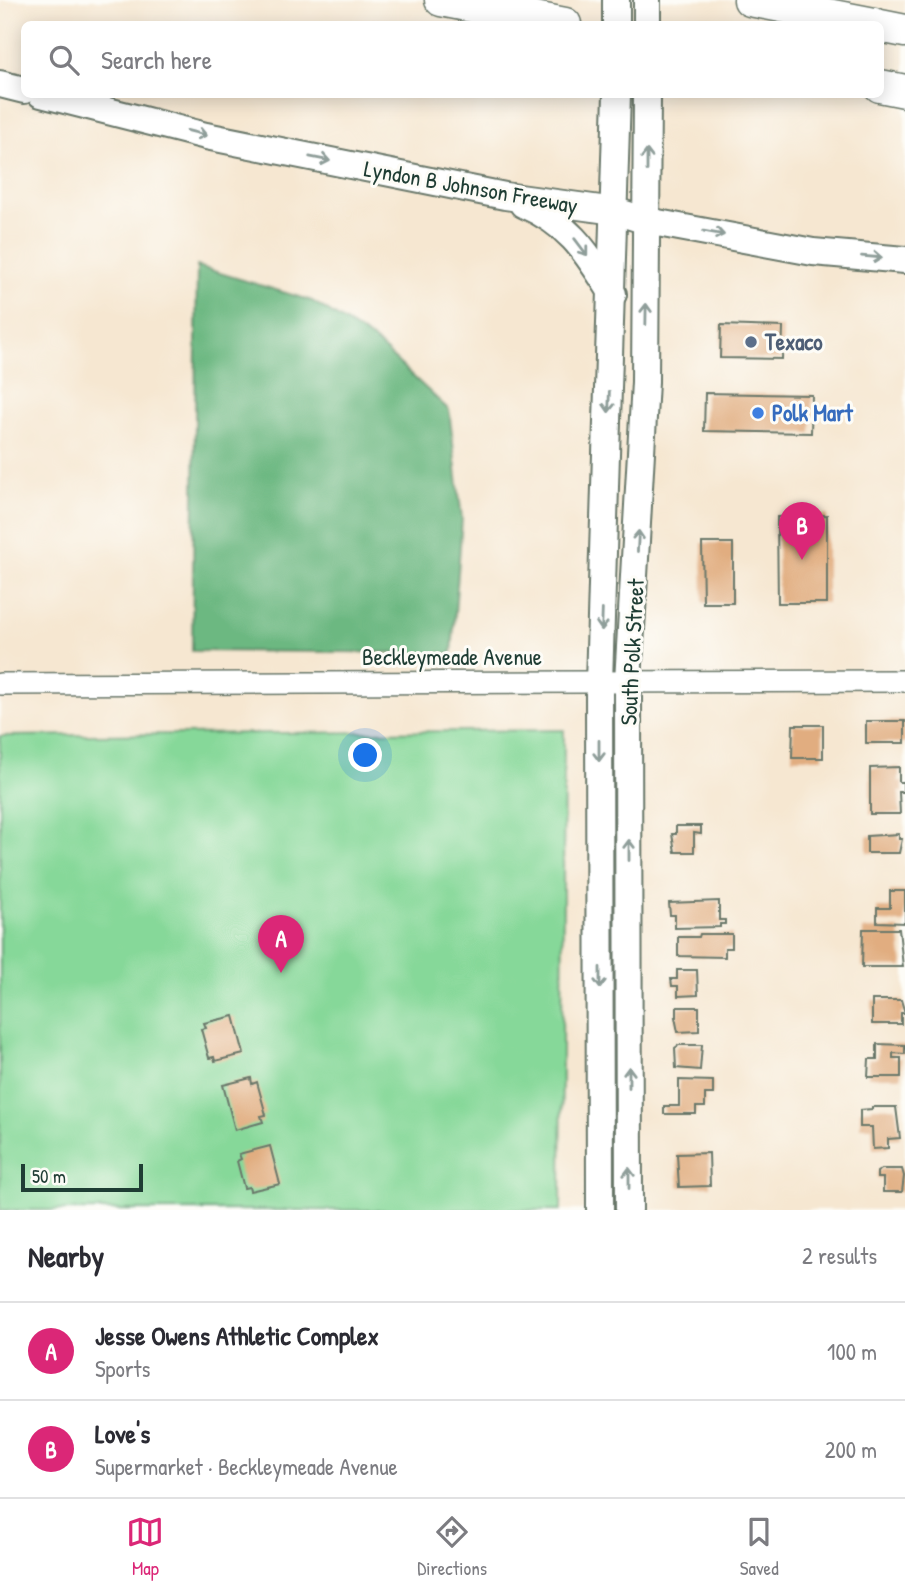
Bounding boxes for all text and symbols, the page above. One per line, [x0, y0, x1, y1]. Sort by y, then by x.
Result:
search box [21, 21, 884, 98]
icon: search [45, 41, 83, 79]
text: Search here [101, 42, 212, 77]
one-way arrow [185, 127, 208, 140]
one-way arrow [640, 148, 654, 171]
street label: Lyndon B Johnson Freeway [362, 152, 581, 221]
one-way arrow [308, 153, 331, 166]
one-way arrow [702, 227, 725, 241]
one-way arrow [574, 237, 589, 255]
one-way arrow [860, 251, 882, 264]
one-way arrow [639, 302, 653, 325]
place label: Texaco [764, 326, 823, 357]
marker: Texaco [743, 334, 759, 350]
one-way arrow [602, 390, 616, 413]
place label: Polk Mart [772, 397, 854, 428]
marker: Polk Mart [750, 405, 766, 421]
pin: B [779, 502, 825, 560]
one-way arrow [632, 530, 645, 553]
street label: South Polk Street [612, 577, 651, 726]
one-way arrow [595, 608, 608, 631]
street label: Beckleymeade Avenue [362, 641, 542, 672]
your location [348, 738, 382, 772]
one-way arrow [592, 739, 606, 762]
one-way arrow [622, 839, 635, 862]
pin: A [258, 915, 304, 973]
one-way arrow [593, 967, 607, 990]
one-way arrow [622, 1066, 636, 1089]
scale bar [21, 1161, 144, 1193]
text: 50 m [32, 1163, 66, 1189]
one-way arrow [622, 1167, 636, 1190]
text: Nearby [28, 1236, 104, 1276]
text: 2 results [802, 1240, 877, 1271]
text: Jesse Owens Athletic Complex [95, 1318, 379, 1353]
text: A [45, 1336, 57, 1367]
text: 100 m [827, 1336, 877, 1367]
text: Sports [95, 1353, 150, 1384]
text: Love's [95, 1416, 150, 1451]
text: B [45, 1434, 57, 1465]
text: 200 m [825, 1434, 877, 1465]
text: Supermarket · Beckleymeade Avenue [95, 1451, 398, 1482]
tab: Map [126, 1513, 164, 1581]
tab: Directions [417, 1513, 487, 1581]
tab: Saved [740, 1513, 779, 1581]

